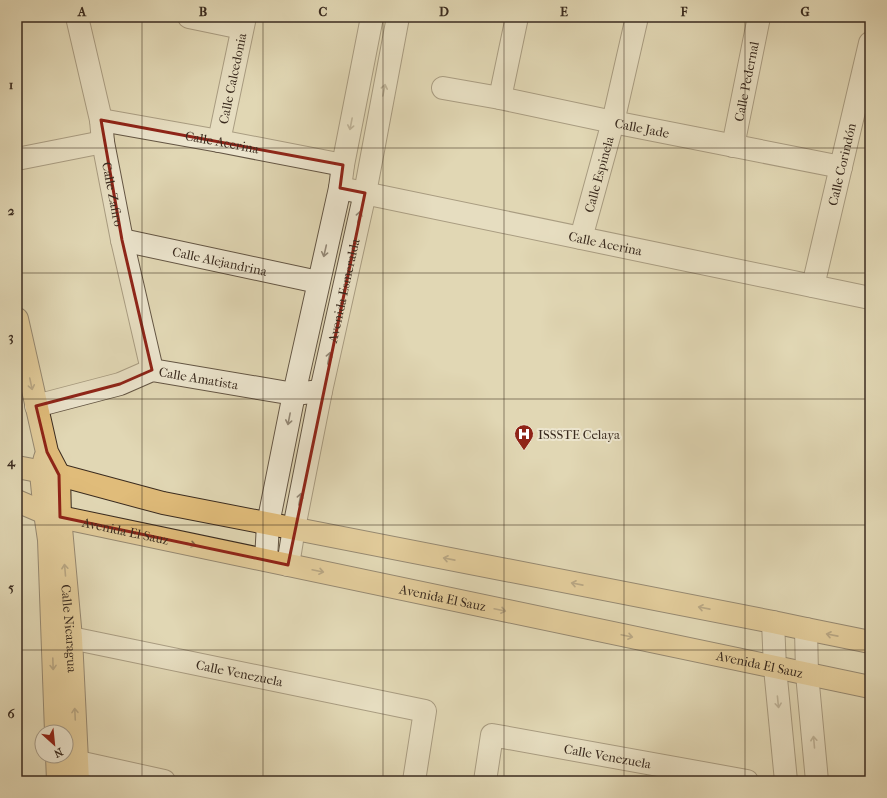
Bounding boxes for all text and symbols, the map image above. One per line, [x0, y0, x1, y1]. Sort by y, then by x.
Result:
text: A [77, 4, 87, 19]
text: B [199, 4, 208, 19]
text: C [319, 4, 328, 19]
text: D [439, 4, 449, 19]
text: E [560, 4, 568, 19]
text: F [680, 4, 688, 19]
text: G [800, 4, 810, 19]
street label: Calle Calcedonia [216, 31, 250, 125]
street label: Calle Pedernal [731, 40, 762, 123]
text: 1 [9, 77, 14, 92]
one-way arrow [381, 83, 389, 96]
street label: Calle Jade [613, 116, 671, 141]
one-way arrow [347, 117, 355, 130]
street label: Calle Corindón [825, 121, 859, 207]
street label: Calle Acerina [184, 128, 261, 157]
street label: Calle Espinela [581, 134, 617, 214]
street label: Calle Zafiro [99, 161, 126, 228]
text: 2 [8, 203, 15, 218]
one-way arrow [356, 211, 364, 224]
street label: Calle Acerina [567, 229, 644, 259]
street label: Avenida Esmeralda [325, 236, 363, 345]
street label: Calle Alejandrina [171, 244, 269, 279]
one-way arrow [321, 245, 329, 258]
text: 3 [8, 329, 14, 345]
one-way arrow [325, 352, 333, 365]
street label: Calle Amatista [158, 364, 240, 393]
one-way arrow [28, 378, 36, 391]
one-way arrow [284, 413, 292, 426]
hospital icon: ISSSTE Celaya [513, 423, 535, 451]
place label: ISSSTE Celaya [538, 427, 621, 442]
text: 4 [6, 454, 16, 470]
one-way arrow [296, 493, 304, 506]
street label: Avenida El Sauz [80, 515, 170, 548]
one-way arrow [184, 540, 197, 548]
one-way arrow [443, 554, 456, 562]
one-way arrow [61, 564, 69, 577]
one-way arrow [311, 568, 324, 576]
one-way arrow [571, 579, 584, 587]
text: 5 [8, 580, 14, 595]
street label: Avenida El Sauz [397, 581, 488, 614]
street label: Calle Nicaragua [58, 584, 80, 674]
one-way arrow [698, 604, 711, 612]
one-way arrow [493, 606, 506, 614]
one-way arrow [826, 630, 839, 638]
one-way arrow [620, 633, 633, 641]
street label: Avenida El Sauz [714, 648, 805, 681]
one-way arrow [50, 657, 57, 670]
street label: Calle Venezuela [195, 657, 285, 690]
one-way arrow [775, 695, 782, 708]
text: 6 [7, 706, 15, 721]
one-way arrow [72, 708, 79, 721]
north arrow [34, 724, 74, 764]
one-way arrow [810, 736, 817, 749]
street label: Calle Venezuela [563, 741, 653, 772]
text: N [51, 745, 65, 760]

